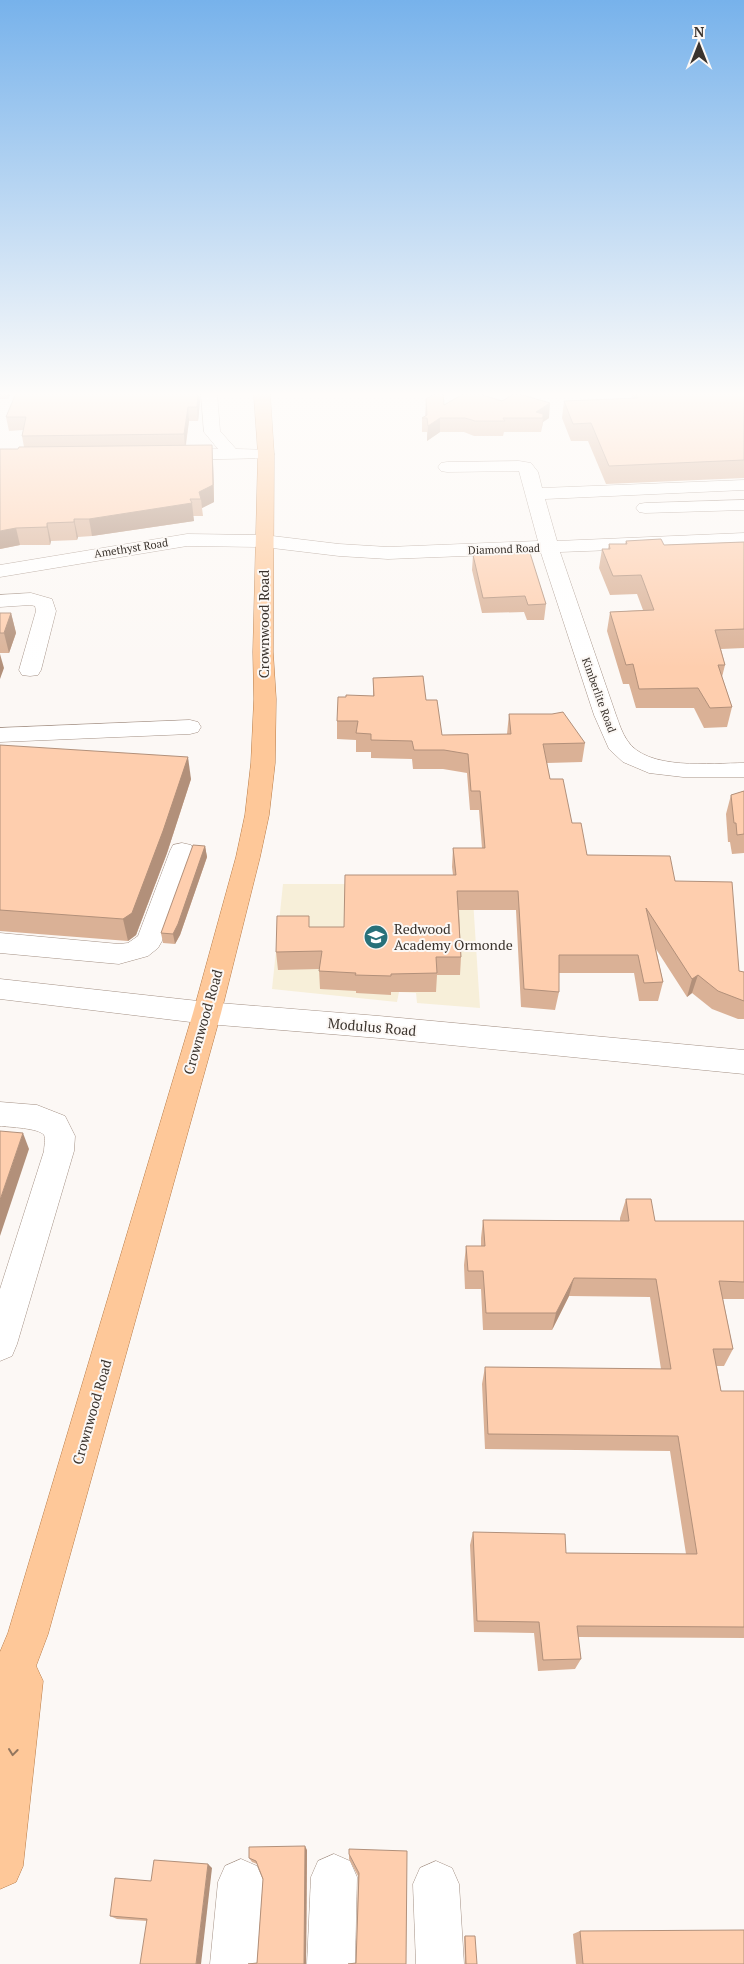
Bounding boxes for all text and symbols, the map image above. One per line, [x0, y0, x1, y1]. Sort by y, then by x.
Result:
north arrow [674, 20, 724, 70]
text: N [694, 22, 705, 41]
street label: Amethyst Road [93, 535, 169, 561]
street label: Diamond Road [468, 541, 540, 557]
street label: Crownwood Road [254, 570, 273, 678]
street label: Kimberlite Road [579, 655, 619, 735]
place label: Redwood Academy Ormonde [394, 919, 513, 954]
school or university icon: Redwood Academy Ormonde [363, 924, 389, 950]
street label: Crownwood Road [178, 967, 227, 1077]
street label: Modulus Road [327, 1013, 417, 1040]
street label: Crownwood Road [67, 1357, 116, 1467]
one-way arrow [8, 1749, 19, 1757]

